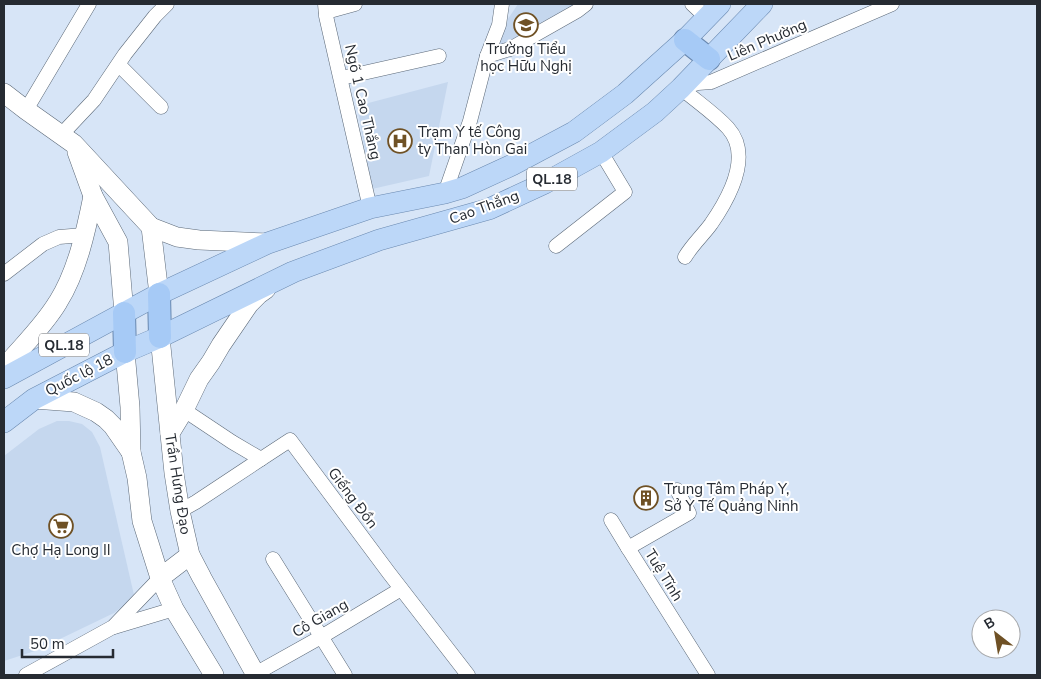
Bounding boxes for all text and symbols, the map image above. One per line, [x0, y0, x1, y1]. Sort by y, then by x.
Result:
school or university icon: Trường Tiểu học Hữu Nghị [513, 12, 539, 38]
street label: Liên Phường [724, 14, 810, 66]
place label: Trường Tiểu học Hữu Nghị [480, 39, 572, 76]
street label: Ngõ 1 Cao Thắng [340, 42, 386, 162]
place label: Trạm Y tế Công ty Than Hòn Gai [418, 122, 527, 159]
hospital icon: Trạm Y tế Công ty Than Hòn Gai [387, 128, 413, 154]
road number: QL.18 [527, 168, 577, 190]
street label: Cao Thắng [446, 185, 522, 229]
road number: QL.18 [39, 334, 89, 356]
street label: Quốc lộ 18 [42, 349, 116, 401]
street label: Trần Hưng Đạo [160, 432, 196, 536]
street label: Giếng Đồn [323, 463, 383, 533]
place label: Trung Tâm Pháp Y, Sở Y Tế Quảng Ninh [664, 479, 799, 516]
building icon: Trung Tâm Pháp Y, Sở Y Tế Quảng Ninh [633, 485, 659, 511]
supermarket icon: Chợ Hạ Long II [48, 513, 74, 539]
place label: Chợ Hạ Long II [11, 540, 111, 560]
street label: Tuệ Tĩnh [640, 545, 688, 605]
street label: Cô Giang [288, 594, 352, 642]
north arrow [971, 609, 1021, 659]
text: B [981, 613, 999, 634]
scale bar [22, 626, 114, 658]
text: 50 m [30, 634, 65, 654]

